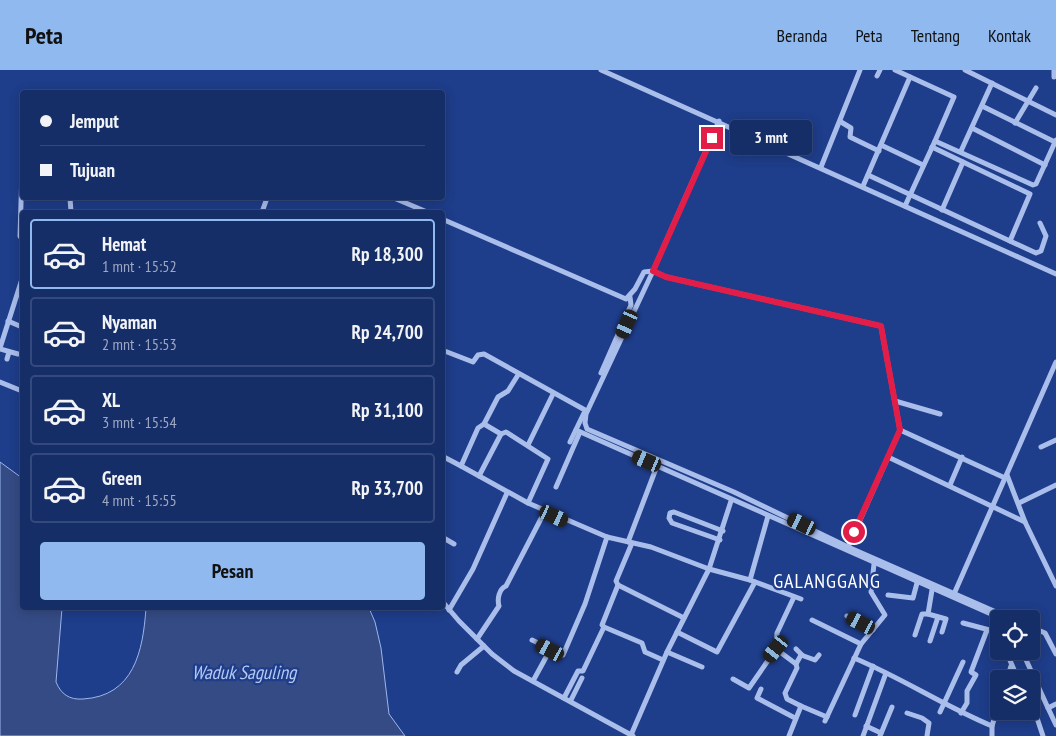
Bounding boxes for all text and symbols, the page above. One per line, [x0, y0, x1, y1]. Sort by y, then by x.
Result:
text: Peta [25, 20, 63, 51]
text: Beranda [777, 24, 827, 47]
text: Peta [855, 24, 883, 47]
text: Tentang [911, 24, 960, 47]
text: Kontak [988, 24, 1031, 47]
text: Jemput [70, 109, 119, 133]
callout: 3 mnt [730, 120, 812, 156]
route end [701, 127, 723, 149]
text: 3 mnt [754, 127, 788, 147]
text: Tujuan [70, 158, 115, 182]
icon: car [42, 232, 87, 277]
text: Hemat [102, 232, 146, 256]
text: Rp 18,300 [352, 242, 423, 266]
text: 1 mnt · 15:52 [102, 256, 177, 276]
car [614, 307, 639, 341]
icon: car [42, 310, 87, 355]
text: Nyaman [102, 310, 157, 334]
text: Rp 24,700 [352, 320, 423, 344]
text: 2 mnt · 15:53 [102, 334, 177, 354]
icon: car [42, 388, 87, 433]
text: XL [102, 388, 120, 412]
text: Rp 31,100 [352, 398, 423, 422]
text: 3 mnt · 15:54 [102, 412, 177, 432]
car [630, 448, 663, 474]
icon: car [42, 466, 87, 511]
text: Green [102, 466, 142, 490]
text: Rp 33,700 [352, 476, 423, 500]
text: 4 mnt · 15:55 [102, 490, 177, 510]
car [537, 503, 570, 529]
car [785, 511, 818, 537]
route start [843, 521, 865, 543]
button: Pesan [40, 542, 425, 600]
district label: GALANGGANG [773, 568, 881, 594]
car [844, 610, 877, 636]
map controls [990, 610, 1040, 720]
button: locate [990, 610, 1040, 660]
car [760, 633, 791, 665]
car [533, 636, 566, 664]
water label: Waduk Saguling [192, 660, 298, 684]
button: layers [990, 670, 1040, 720]

